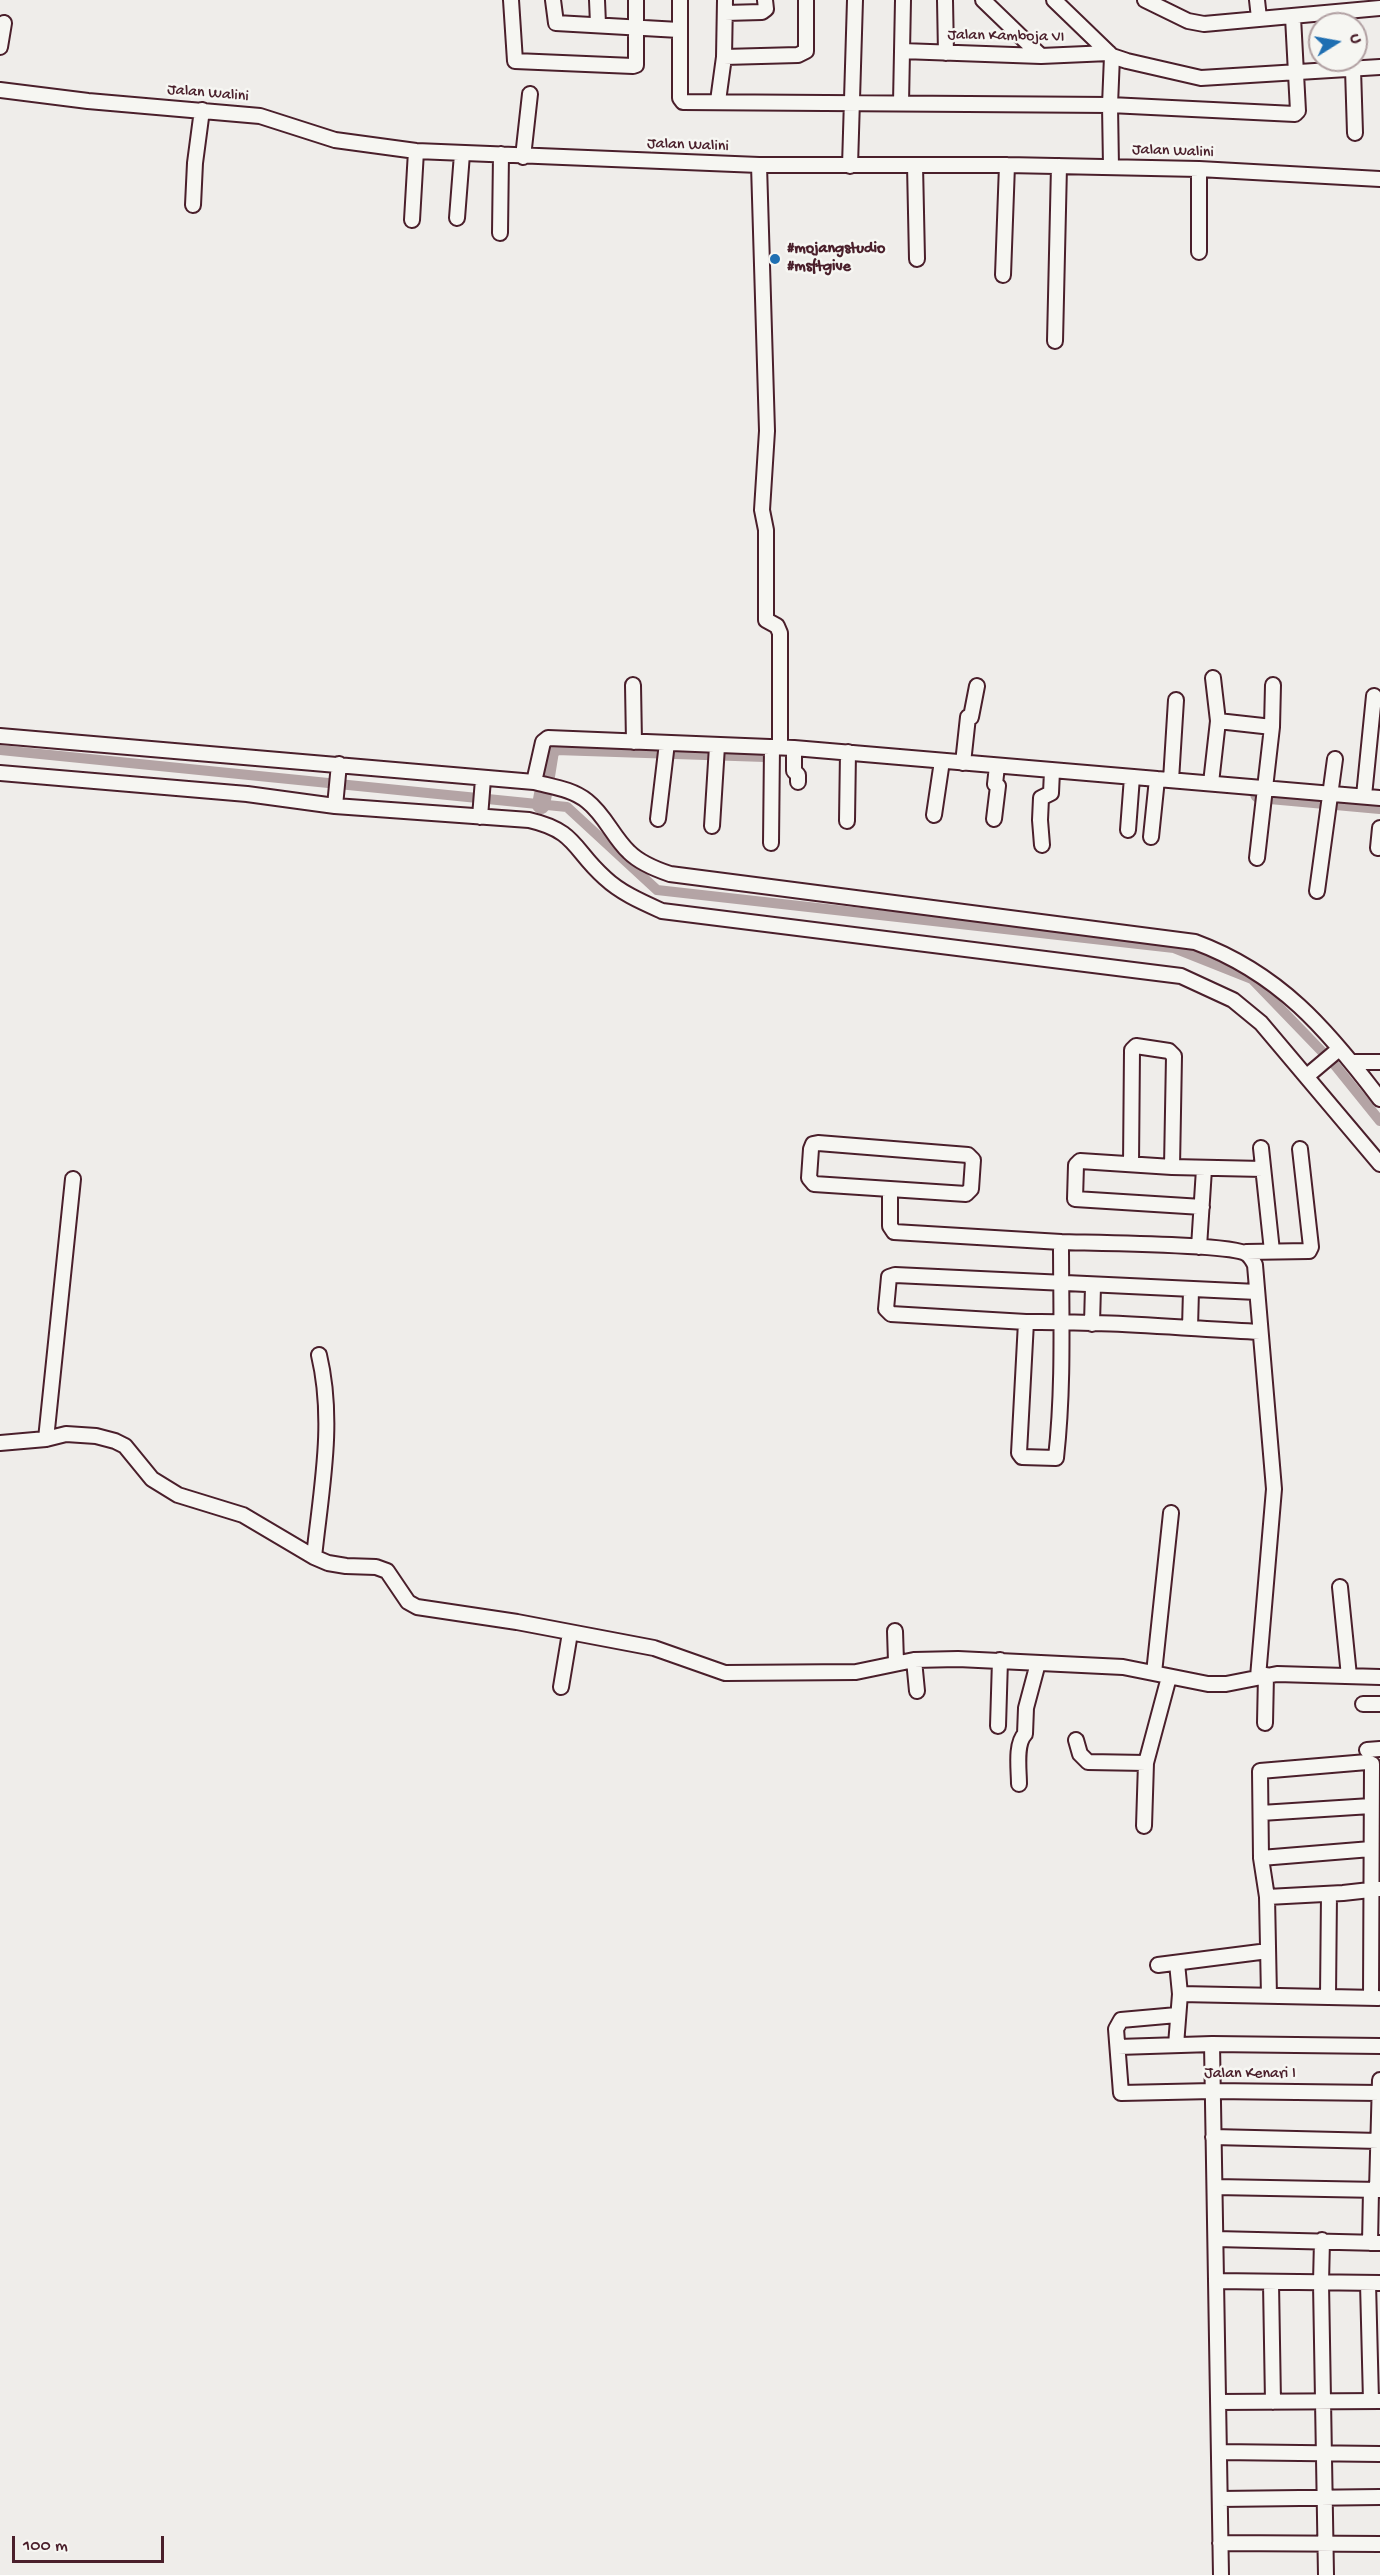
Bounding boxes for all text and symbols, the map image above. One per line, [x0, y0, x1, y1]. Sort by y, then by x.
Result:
north arrow [1308, 12, 1368, 72]
street label: Jalan Kamboja VI [947, 26, 1065, 48]
text: U [1344, 32, 1364, 45]
street label: Jalan Walini [166, 81, 250, 107]
street label: Jalan Walini [647, 135, 729, 157]
street label: Jalan Walini [1132, 141, 1214, 163]
place label: #mojangstudio #msftgive [787, 240, 885, 278]
marker: #mojangstudio #msftgive [768, 252, 782, 266]
street label: Jalan Kenari I [1204, 2065, 1296, 2085]
scale bar [15, 2524, 166, 2562]
text: 100 m [23, 2536, 68, 2557]

